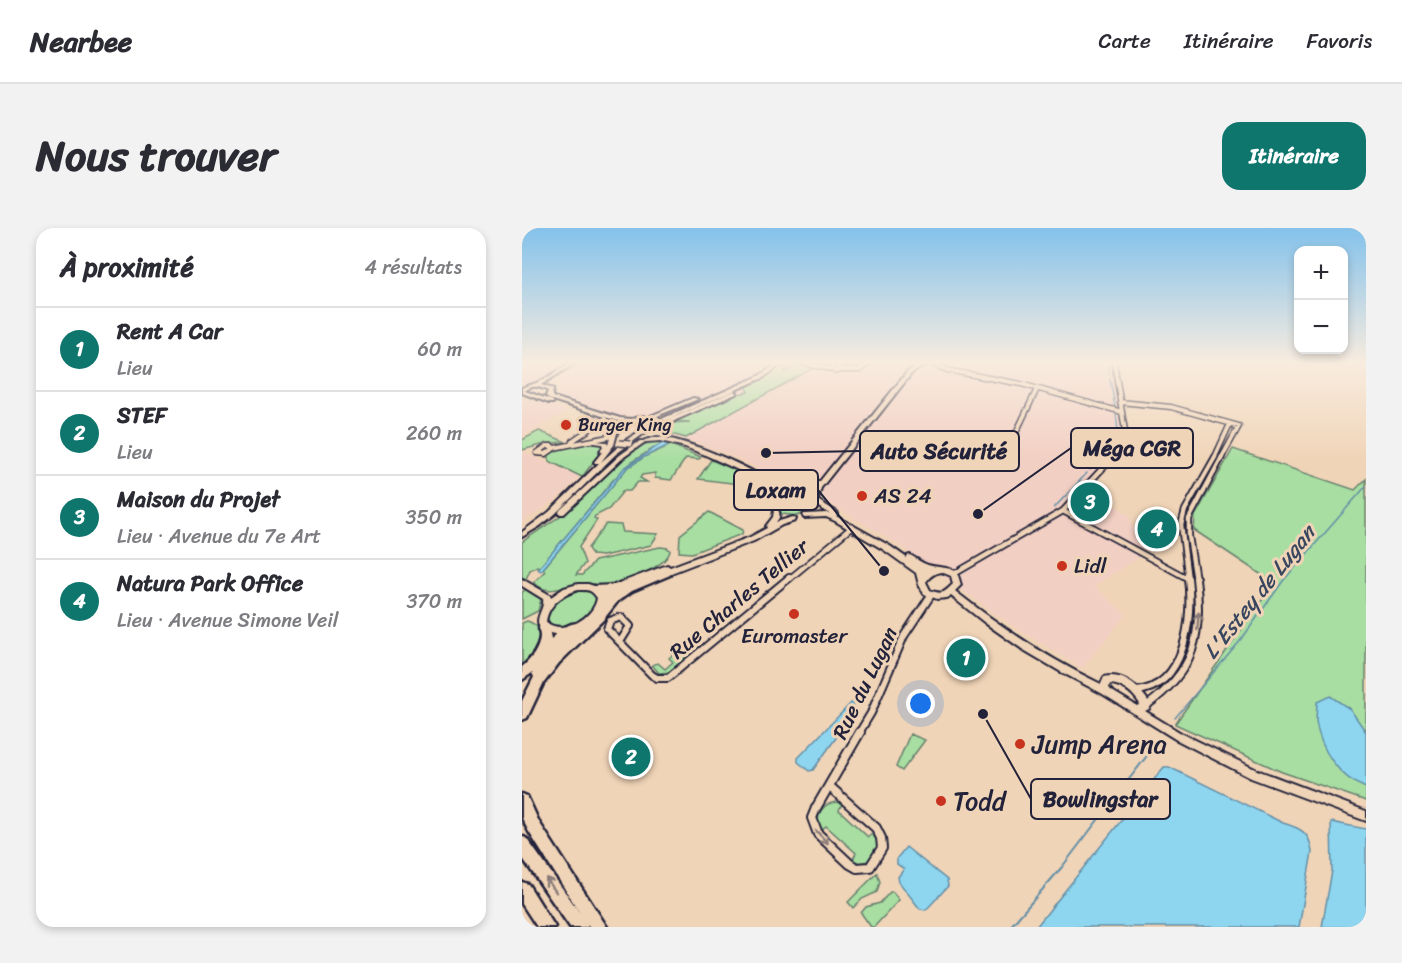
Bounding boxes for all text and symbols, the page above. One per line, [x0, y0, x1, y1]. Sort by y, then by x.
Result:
text: Nearbee [30, 17, 132, 66]
text: Carte [1099, 22, 1151, 60]
text: Itinéraire [1184, 22, 1274, 60]
text: Favoris [1307, 22, 1372, 60]
text: Nous trouver [36, 119, 276, 193]
button: Itinéraire [1222, 122, 1366, 190]
text: À proximité [60, 244, 194, 290]
map controls [1294, 246, 1348, 354]
button: + [1294, 246, 1348, 300]
text: 4 résultats [364, 250, 462, 285]
button: − [1294, 300, 1348, 354]
text: Rent A Car [117, 312, 223, 351]
text: 1 [75, 332, 84, 367]
text: 60 m [417, 332, 462, 367]
text: Lieu [117, 351, 153, 386]
text: STEF [117, 396, 167, 435]
place label: Burger King [578, 409, 672, 441]
text: 2 [74, 416, 85, 451]
text: 260 m [406, 416, 462, 451]
marker: Burger King [559, 418, 573, 432]
callout: Méga CGR [1071, 428, 1193, 468]
text: Méga CGR [1082, 429, 1182, 468]
callout: Auto Sécurité [860, 431, 1019, 471]
text: Auto Sécurité [870, 432, 1008, 471]
text: Lieu [117, 435, 153, 470]
callout: Loxam [734, 470, 818, 510]
text: Loxam [746, 471, 806, 510]
place label: AS 24 [873, 477, 932, 515]
text: Maison du Projet [117, 480, 280, 519]
pin: 3 [1070, 480, 1110, 524]
marker: AS 24 [855, 489, 869, 503]
text: 3 [74, 500, 85, 535]
text: 350 m [406, 500, 462, 535]
pin: 4 [1138, 506, 1176, 552]
water label: L'Estey de Lugan [1192, 515, 1327, 668]
text: Lieu · Avenue du 7e Art [117, 519, 321, 554]
street label: Rue Charles Tellier [660, 528, 819, 669]
place label: Lidl [1074, 547, 1108, 585]
marker: Lidl [1055, 559, 1069, 573]
text: Natura Park Office [117, 564, 303, 603]
text: 4 [73, 584, 86, 619]
text: 370 m [406, 584, 462, 619]
text: Lieu · Avenue Simone Veil [117, 603, 339, 638]
marker: Euromaster [787, 607, 801, 621]
one-way arrow [1193, 611, 1204, 631]
place label: Euromaster [741, 617, 848, 655]
street label: Rue du Lugan [821, 620, 909, 746]
pin: 1 [946, 636, 986, 680]
your location [906, 689, 935, 718]
place label: Jump Arena [1031, 721, 1167, 767]
pin: 2 [612, 734, 650, 780]
marker: Jump Arena [1013, 737, 1027, 751]
place label: Todd [953, 778, 1008, 824]
callout: Bowlingstar [1031, 779, 1170, 819]
text: Bowlingstar [1043, 780, 1159, 819]
marker: Todd [934, 794, 948, 808]
one-way arrow [815, 829, 829, 844]
one-way arrow [545, 878, 557, 894]

